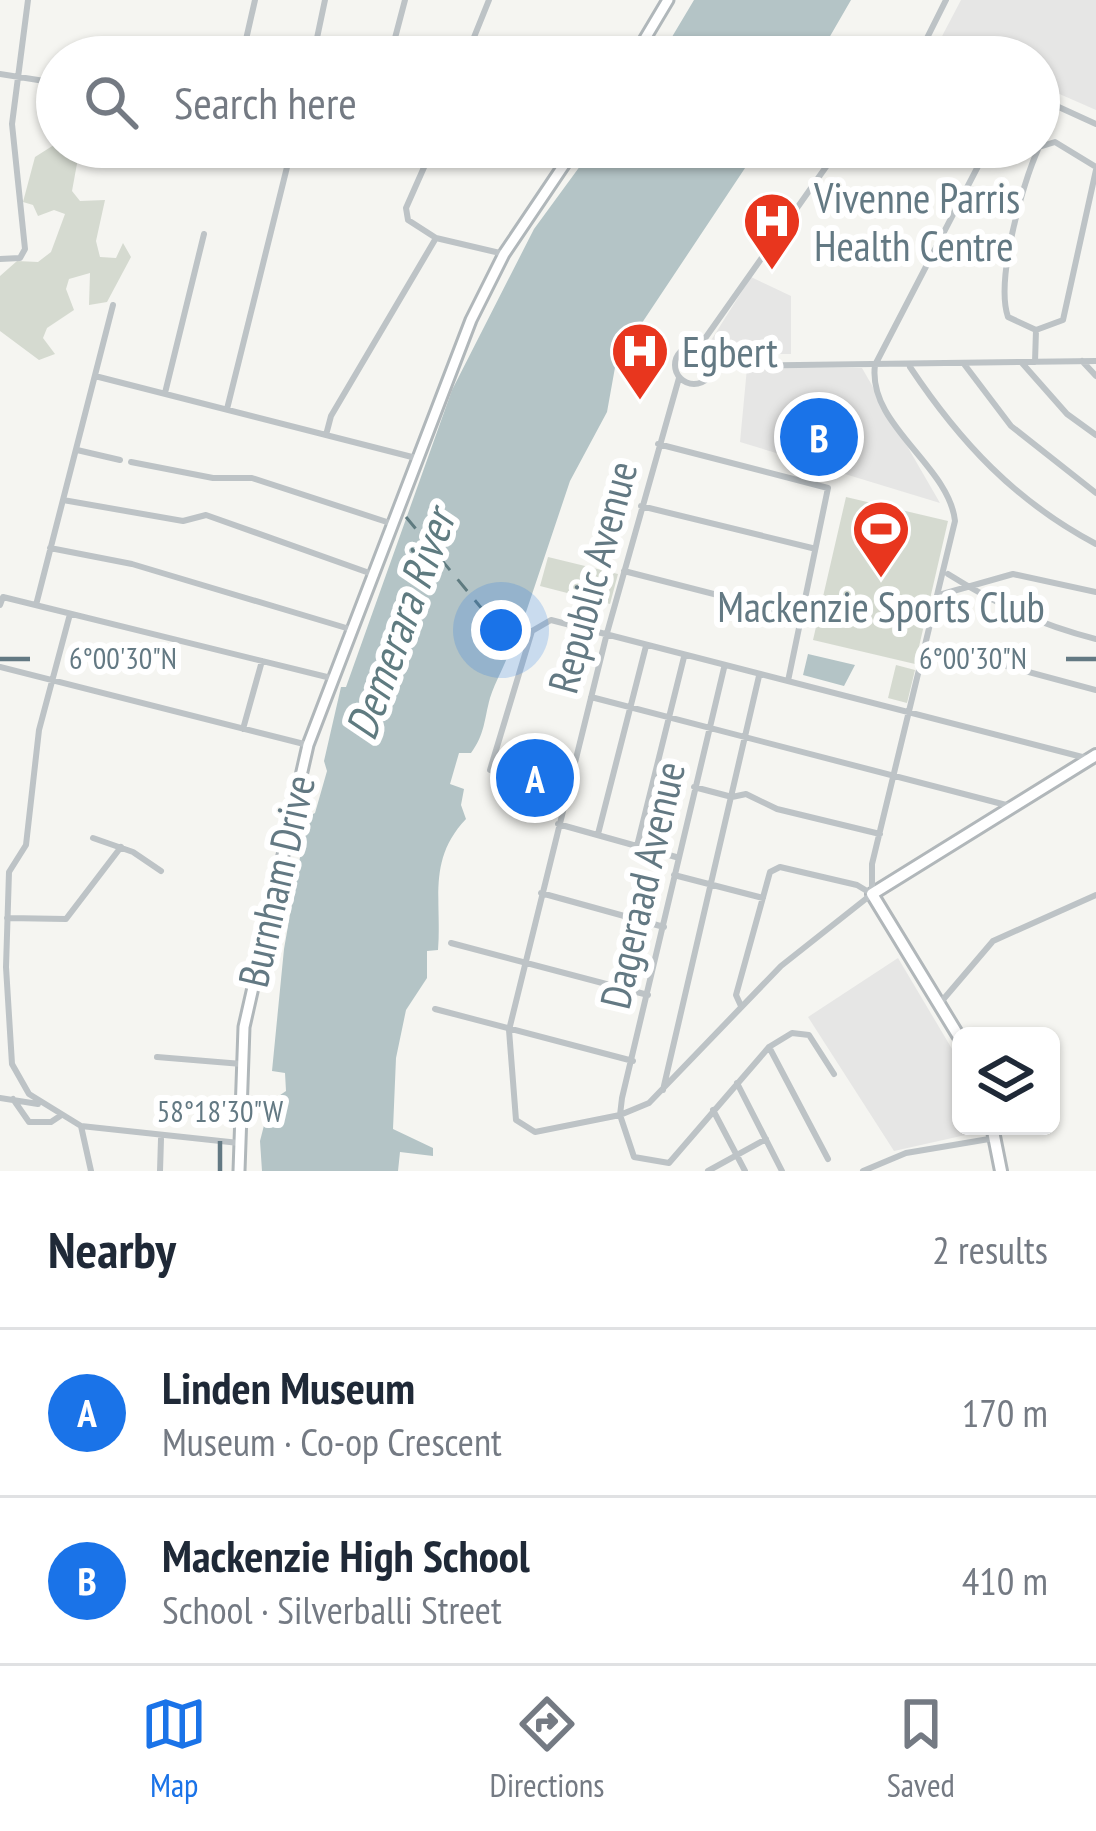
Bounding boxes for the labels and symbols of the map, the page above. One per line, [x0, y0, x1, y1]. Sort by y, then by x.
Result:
place label: Vivenne Parris Health Centre [813, 170, 1020, 273]
hospital icon: Vivenne Parris Health Centre [741, 190, 803, 272]
hospital icon: Egbert [609, 320, 671, 402]
place label: Egbert [682, 324, 778, 379]
pin: B [780, 392, 858, 482]
street label: Republic Avenue [535, 455, 649, 699]
water label: Demerara River [331, 496, 469, 747]
sports icon: Mackenzie Sports Club [850, 498, 912, 580]
place label: Mackenzie Sports Club [717, 579, 1045, 634]
your location [471, 600, 531, 660]
text: 6°00'30"N [69, 638, 177, 677]
text: 6°00'30"N [919, 638, 1027, 677]
pin: A [496, 733, 574, 823]
street label: Dageraad Avenue [587, 756, 697, 1014]
street label: Burnham Drive [225, 770, 327, 992]
text: 58°18'30"W [157, 1091, 283, 1130]

